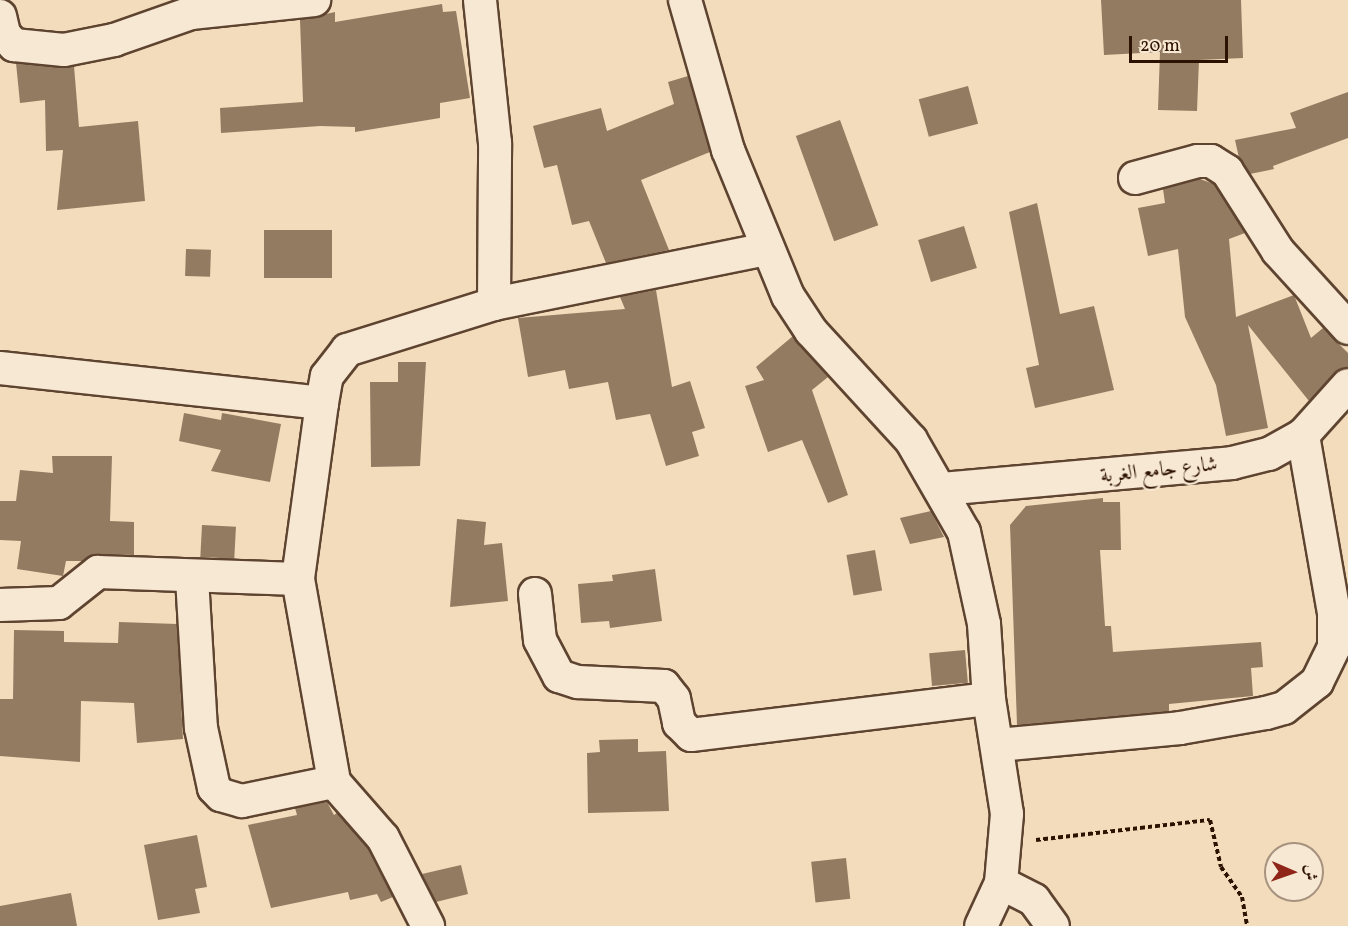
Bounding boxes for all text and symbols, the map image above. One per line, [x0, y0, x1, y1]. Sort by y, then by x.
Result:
scale bar [1132, 24, 1231, 62]
text: 20 m [1140, 34, 1180, 59]
street label: شارع جامع الغربة [1099, 452, 1219, 490]
north arrow [1264, 842, 1324, 902]
text: ش [1299, 864, 1321, 881]

